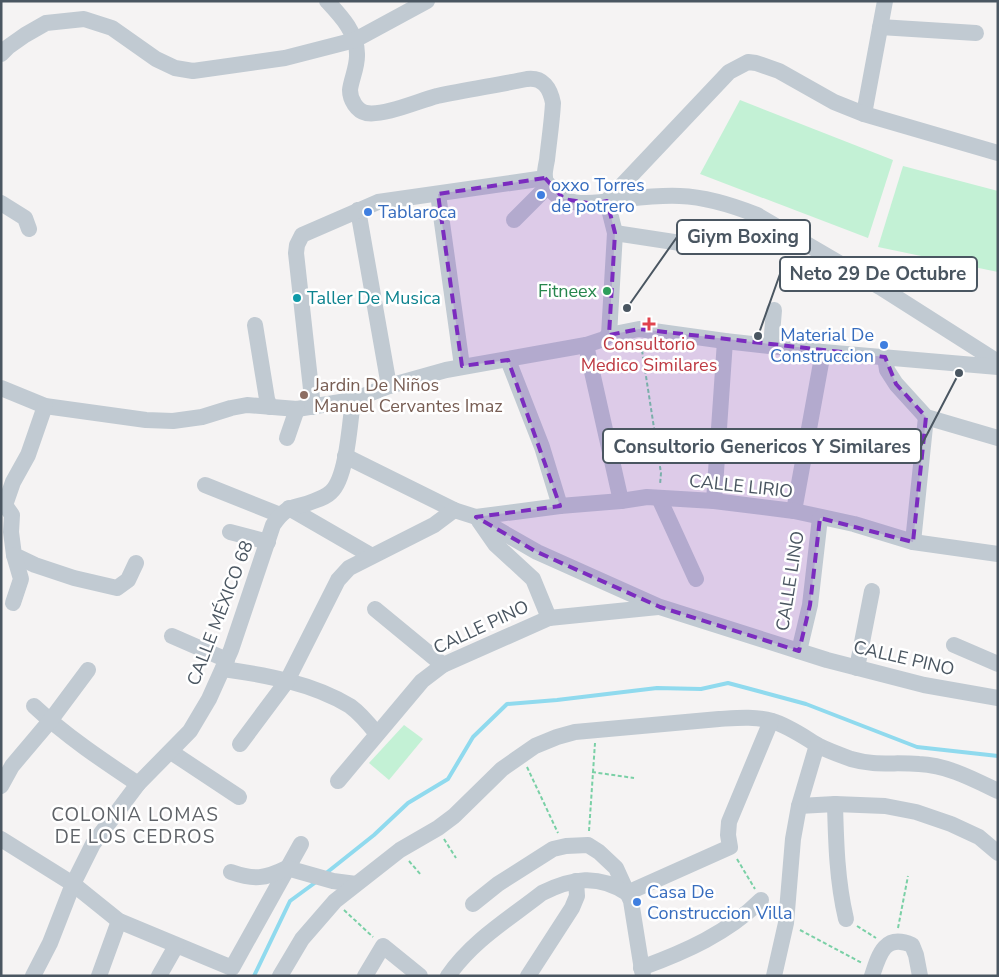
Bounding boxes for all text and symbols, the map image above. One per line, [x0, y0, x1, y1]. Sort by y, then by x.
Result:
place label: oxxo Torres de potrero [551, 173, 645, 218]
marker: oxxo Torres de potrero [535, 189, 547, 201]
place label: Tablaroca [378, 200, 457, 224]
marker: Tablaroca [362, 206, 374, 218]
callout: Giym Boxing [677, 220, 810, 254]
text: Giym Boxing [687, 224, 799, 250]
callout: Neto 29 De Octubre [780, 257, 977, 291]
text: Neto 29 De Octubre [790, 261, 966, 287]
place label: Fitneex [538, 279, 598, 303]
marker: Fitneex [601, 285, 613, 297]
place label: Taller De Musica [307, 286, 441, 310]
marker: Taller De Musica [291, 292, 303, 304]
marker: Consultorio Medico Similares [642, 317, 656, 331]
place label: Material De Construccion [770, 323, 874, 368]
place label: Consultorio Medico Similares [581, 332, 717, 377]
marker: Material De Construccion [878, 339, 890, 351]
place label: Jardin De Niños Manuel Cervantes Imaz [313, 373, 503, 418]
marker: Jardin De Niños Manuel Cervantes Imaz [298, 389, 310, 401]
callout: Consultorio Genericos Y Similares [603, 429, 921, 463]
text: Consultorio Genericos Y Similares [613, 434, 911, 460]
street label: CALLE LIRIO [688, 469, 794, 503]
street label: CALLE LINO [770, 529, 810, 633]
street label: CALLE MÉXICO 68 [181, 537, 259, 689]
street label: CALLE PINO [429, 594, 533, 660]
street label: CALLE PINO [851, 635, 957, 681]
district label: COLONIA LOMAS DE LOS CEDROS [51, 802, 219, 850]
place label: Casa De Construccion Villa [647, 880, 792, 925]
marker: Casa De Construccion Villa [631, 896, 643, 908]

